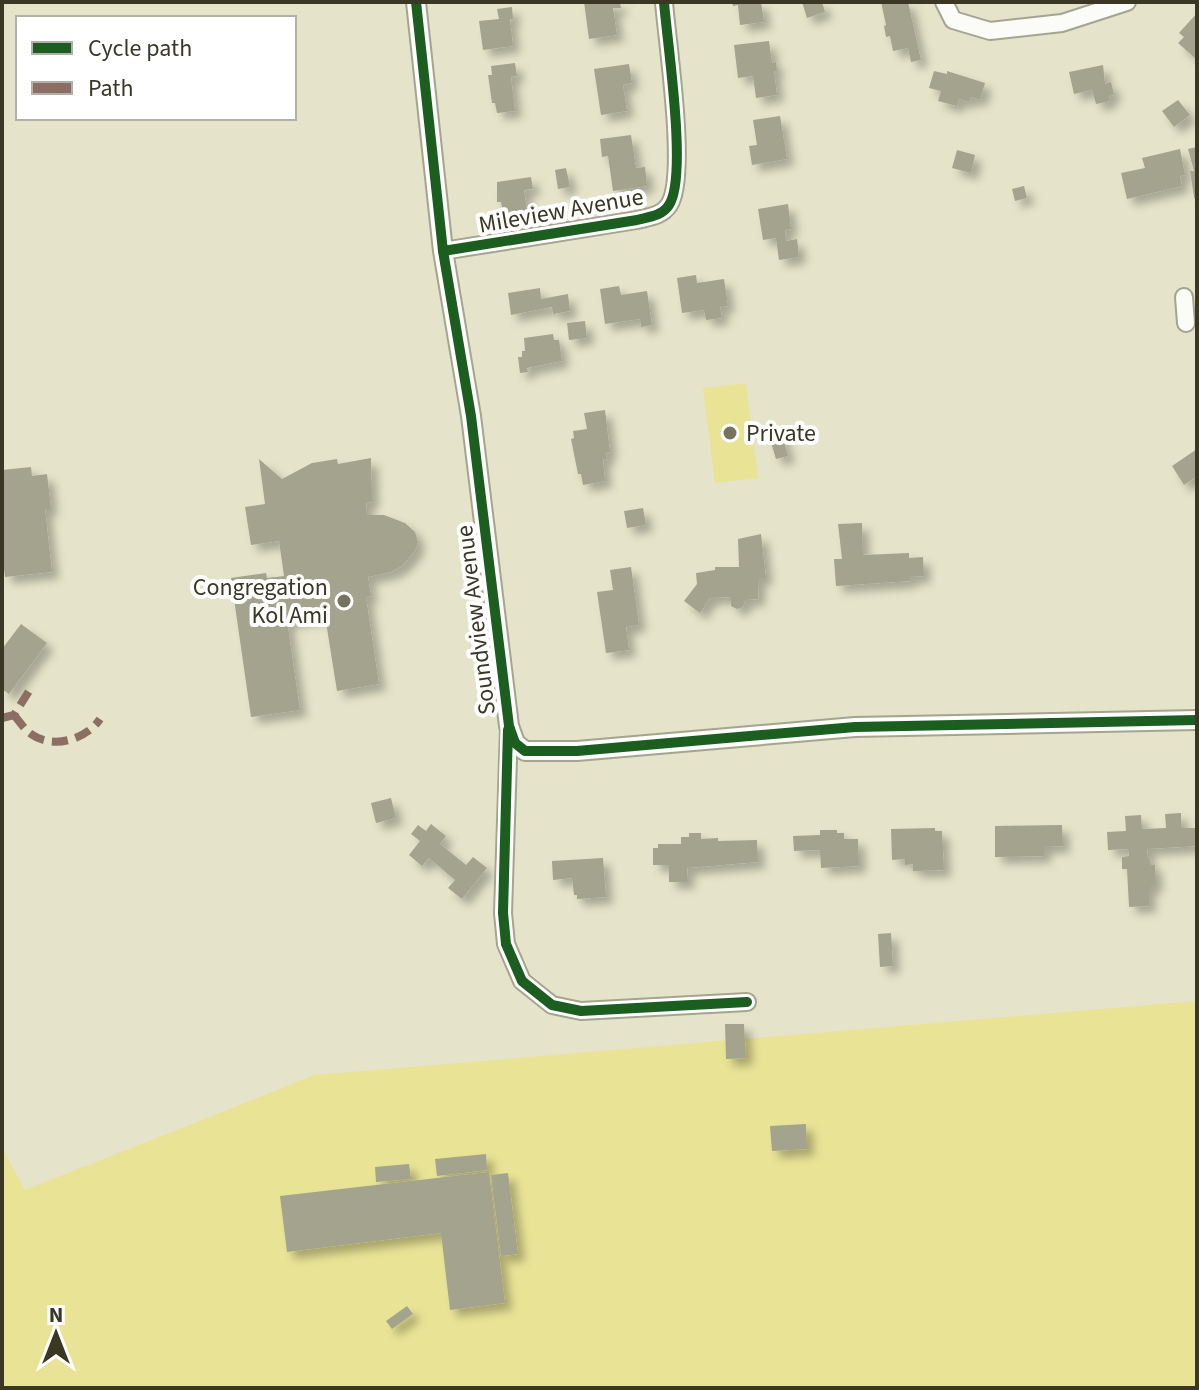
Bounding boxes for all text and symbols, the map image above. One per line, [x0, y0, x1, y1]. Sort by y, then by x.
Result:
legend [16, 16, 296, 120]
text: Cycle path [88, 31, 192, 66]
text: Path [88, 71, 134, 106]
street label: Mileview Avenue [476, 179, 646, 243]
place label: Private [746, 416, 816, 451]
marker: Private [721, 424, 739, 442]
street label: Soundview Avenue [447, 523, 505, 717]
place label: Congregation Kol Ami [193, 570, 328, 633]
marker: Congregation Kol Ami [335, 592, 353, 610]
north arrow [16, 1294, 96, 1374]
text: N [49, 1299, 63, 1331]

